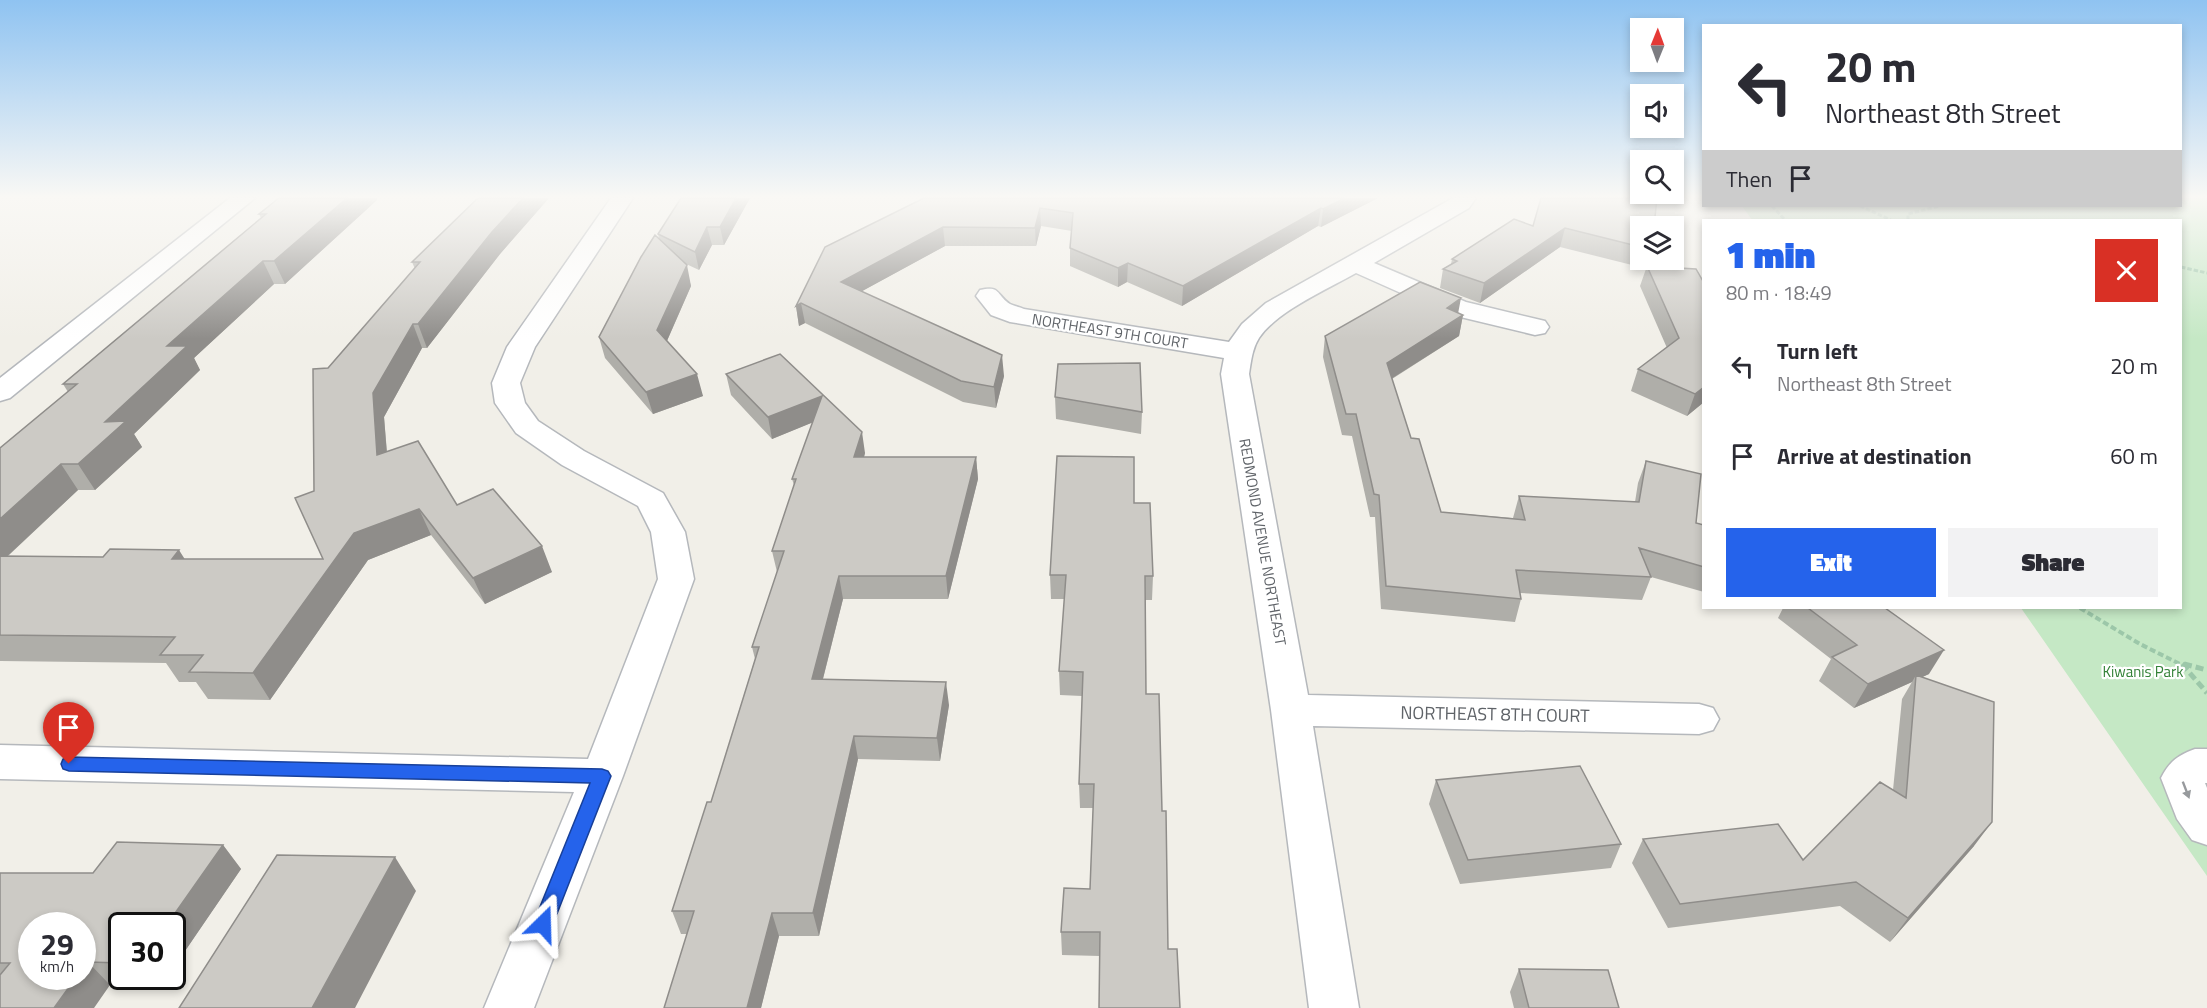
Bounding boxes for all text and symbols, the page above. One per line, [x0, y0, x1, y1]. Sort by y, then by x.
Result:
north arrow [1630, 18, 1684, 72]
map controls [1630, 18, 1684, 270]
text: 20 m [1825, 34, 1917, 98]
icon: left [1726, 48, 1804, 126]
button: sound [1630, 84, 1684, 138]
text: Northeast 8th Street [1825, 92, 2060, 133]
button: search [1630, 150, 1684, 204]
text: Then [1726, 162, 1772, 196]
icon: arrive [1784, 162, 1817, 195]
button: layers [1630, 216, 1684, 270]
text: 1 min [1726, 227, 1815, 282]
button: close [2095, 239, 2158, 302]
text: 80 m · 18:49 [1726, 277, 1832, 308]
street label: NORTHEAST 9TH COURT [1030, 307, 1190, 355]
text: Turn left [1777, 334, 1858, 368]
text: 20 m [2110, 349, 2158, 383]
icon: left [1726, 350, 1759, 383]
text: Northeast 8th Street [1777, 368, 1951, 399]
street label: REDMOND AVENUE NORTHEAST [1233, 437, 1293, 648]
text: Arrive at destination [1777, 439, 1972, 473]
text: 60 m [2110, 439, 2158, 473]
icon: arrive [1726, 440, 1759, 473]
button: Exit [1726, 528, 1936, 597]
button: Share [1948, 528, 2158, 597]
park label: Kiwanis Park [2102, 660, 2184, 683]
street label: NORTHEAST 8TH COURT [1400, 699, 1590, 729]
pin [43, 702, 94, 764]
icon: arrive [52, 711, 85, 744]
one-way arrow [2182, 781, 2191, 799]
position arrow [511, 892, 575, 956]
speed limit sign: 30 [108, 912, 186, 990]
text: 29 [40, 921, 74, 967]
text: km/h [40, 955, 74, 978]

